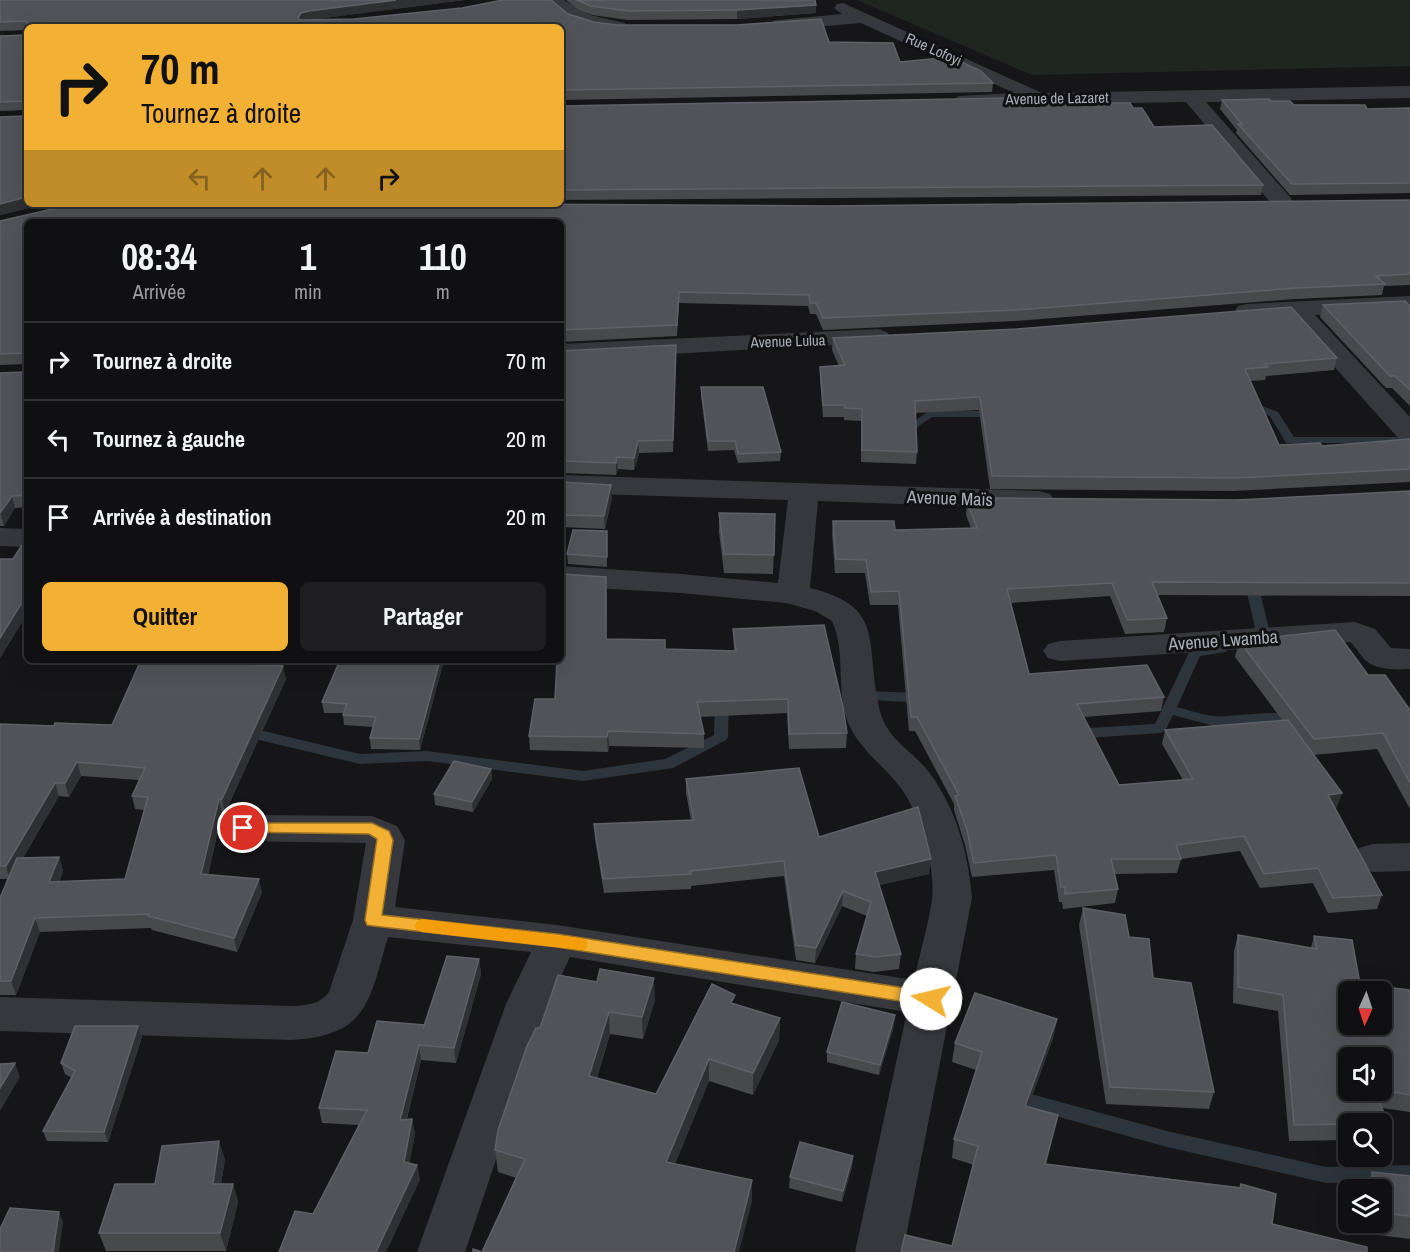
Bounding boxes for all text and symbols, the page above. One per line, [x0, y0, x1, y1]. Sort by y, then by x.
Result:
street label: Rue Lofoyi [903, 27, 965, 71]
text: 70 m [141, 41, 220, 97]
icon: right [42, 48, 120, 126]
street label: Avenue de Lazaret [1004, 87, 1109, 109]
text: Tournez à droite [141, 95, 301, 131]
icon: left [183, 162, 216, 195]
icon: ahead [246, 162, 279, 195]
icon: ahead [309, 162, 342, 195]
icon: right [372, 162, 405, 195]
text: 08:34 [121, 233, 197, 281]
text: 1 [300, 233, 316, 281]
text: 110 [419, 233, 467, 281]
text: Arrivée [133, 278, 186, 305]
text: min [294, 278, 322, 305]
text: m [436, 278, 450, 305]
street label: Avenue Lulua [749, 329, 826, 353]
icon: right [42, 345, 75, 378]
text: Tournez à droite [93, 346, 232, 376]
text: 70 m [506, 346, 546, 376]
icon: left [42, 423, 75, 456]
text: Tournez à gauche [93, 424, 245, 454]
text: 20 m [506, 424, 546, 454]
street label: Avenue Maïs [906, 484, 993, 512]
icon: arrive [42, 501, 75, 534]
text: Arrivée à destination [93, 502, 271, 532]
text: 20 m [506, 502, 546, 532]
button: Quitter [42, 582, 288, 651]
button: Partager [300, 582, 546, 651]
street label: Avenue Lwamba [1166, 624, 1279, 656]
pin [217, 802, 268, 853]
icon: arrive [226, 811, 259, 844]
position arrow [899, 967, 963, 1031]
north arrow [1338, 981, 1392, 1035]
map controls [1338, 981, 1392, 1233]
button: sound [1338, 1047, 1392, 1101]
button: search [1338, 1113, 1392, 1167]
button: layers [1338, 1179, 1392, 1233]

